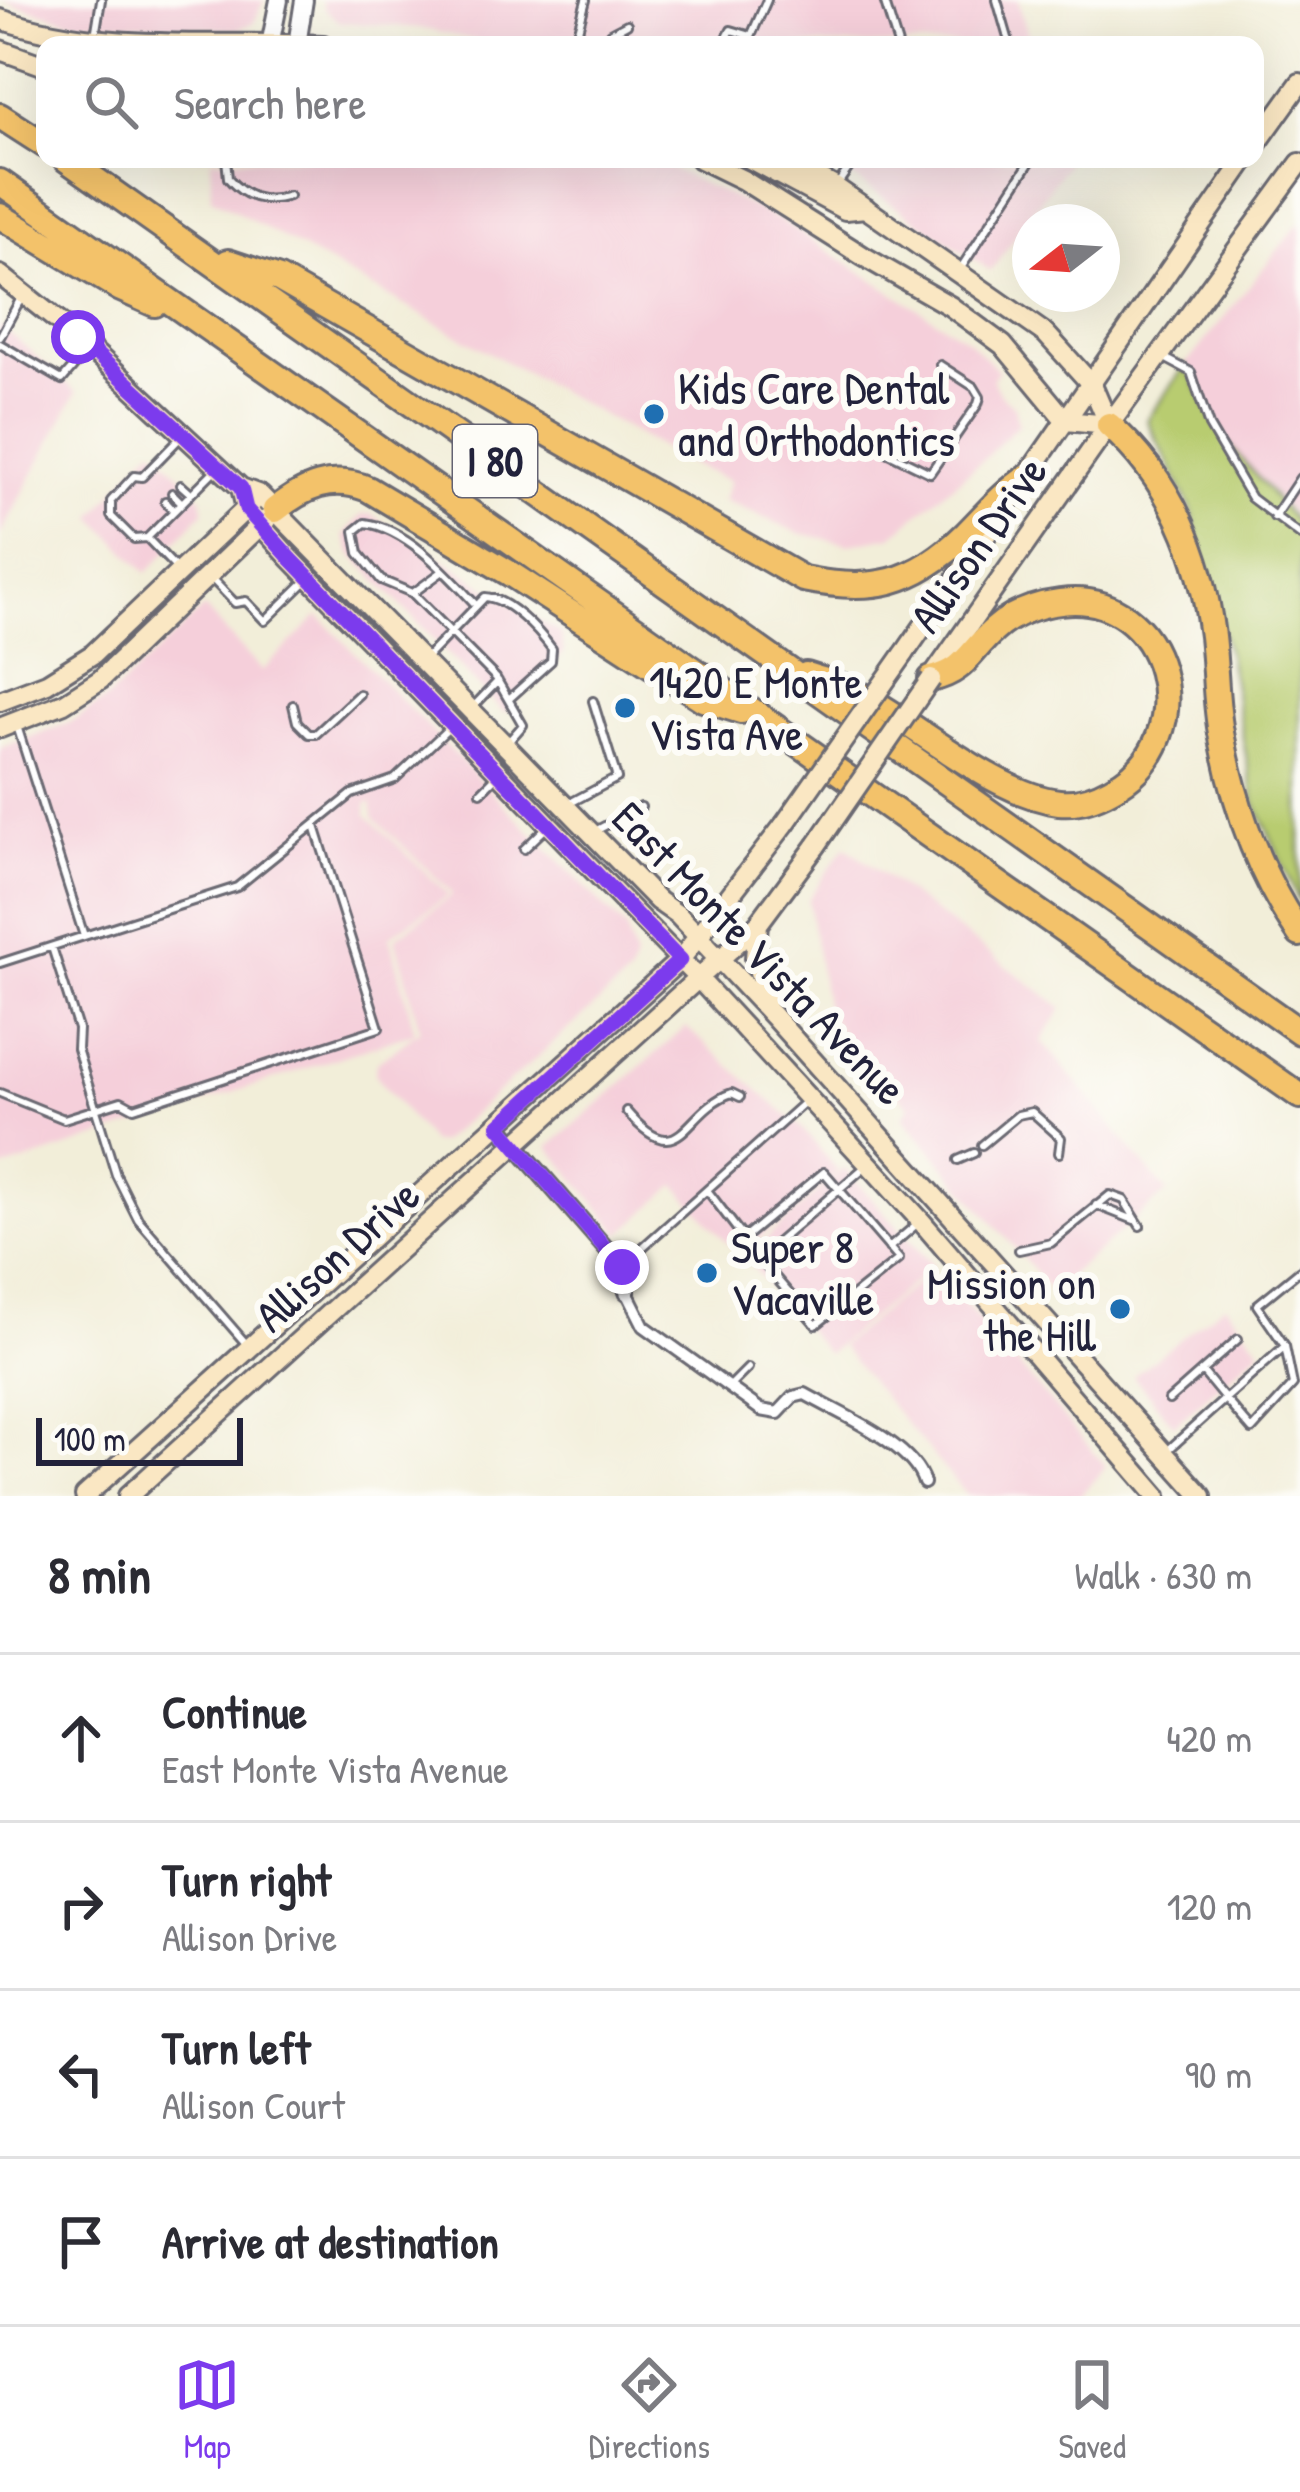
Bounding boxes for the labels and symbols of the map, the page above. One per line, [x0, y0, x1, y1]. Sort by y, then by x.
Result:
north arrow [1012, 204, 1120, 312]
route start [51, 310, 105, 364]
place label: Kids Care Dental and Orthodontics [678, 357, 955, 470]
marker: Kids Care Dental and Orthodontics [641, 401, 667, 427]
road number: I 80 [453, 425, 537, 497]
street label: Allison Drive [895, 443, 1061, 644]
place label: 1420 E Monte Vista Ave [649, 651, 863, 764]
marker: 1420 E Monte Vista Ave [612, 695, 638, 721]
street label: East Monte Vista Avenue [599, 788, 921, 1118]
street label: Allison Drive [241, 1164, 432, 1345]
place label: Super 8 Vacaville [731, 1216, 875, 1329]
route end [595, 1240, 649, 1294]
place label: Mission on the Hill [927, 1252, 1097, 1365]
marker: Super 8 Vacaville [694, 1260, 720, 1286]
marker: Mission on the Hill [1107, 1296, 1133, 1322]
scale bar [36, 1412, 243, 1465]

